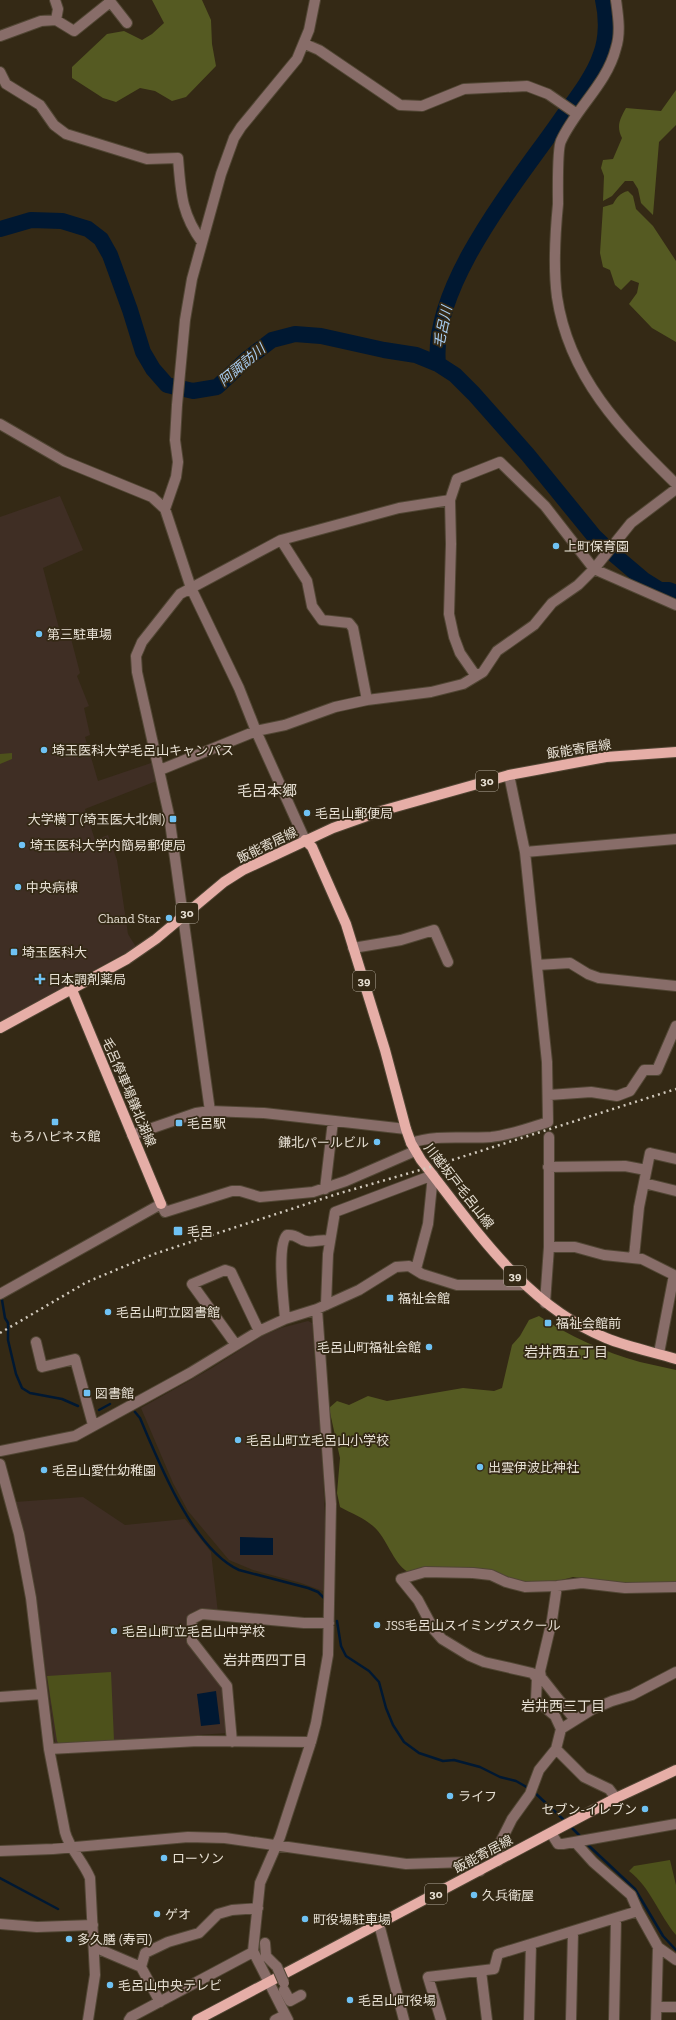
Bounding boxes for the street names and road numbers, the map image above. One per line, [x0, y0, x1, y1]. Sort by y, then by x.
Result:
street label: 飯能寄居線 [546, 737, 612, 761]
road number: 30 [476, 771, 498, 791]
street label: 飯能寄居線 [234, 824, 300, 866]
road number: 30 [176, 903, 198, 923]
road number: 39 [353, 971, 375, 991]
street label: 毛呂停車場鎌北湖線 [99, 1035, 159, 1149]
street label: 川越坂戸毛呂山線 [421, 1140, 497, 1232]
road number: 39 [504, 1266, 526, 1286]
street label: 飯能寄居線 [451, 1832, 515, 1876]
road number: 30 [425, 1884, 447, 1904]

